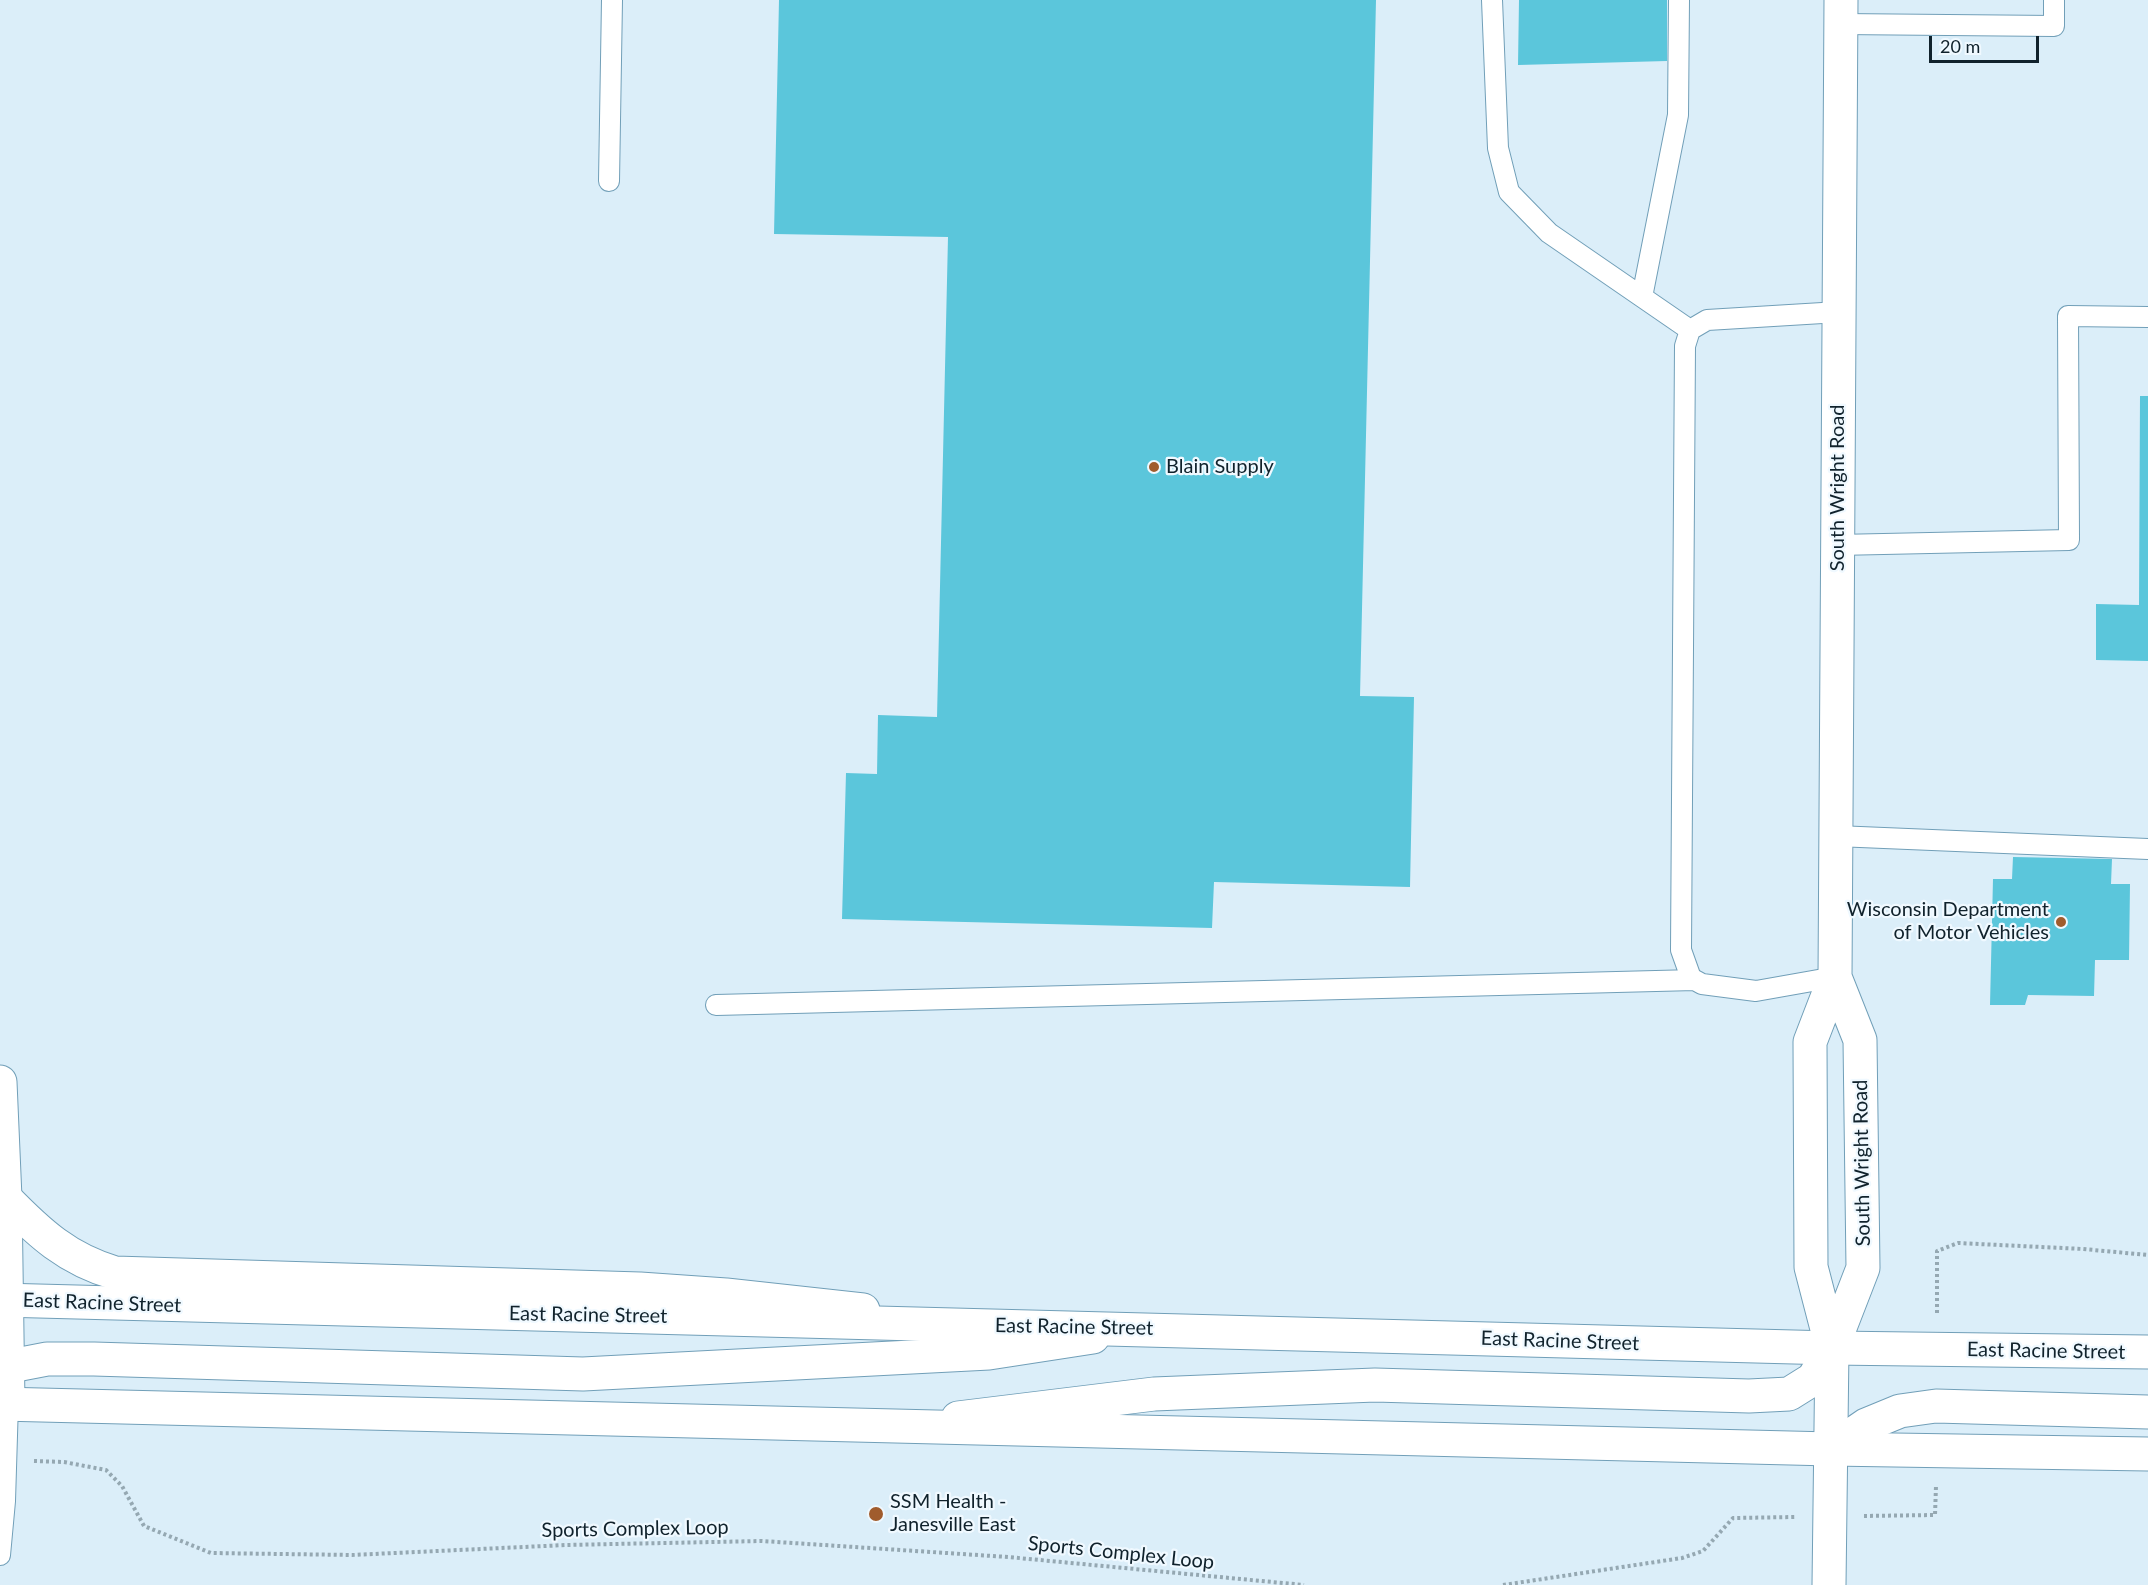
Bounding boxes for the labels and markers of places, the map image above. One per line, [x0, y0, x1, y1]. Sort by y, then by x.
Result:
place label: Blain Supply [1166, 455, 1274, 479]
marker: Blain Supply [1147, 460, 1161, 474]
place label: Wisconsin Department of Motor Vehicles [1847, 898, 2049, 945]
marker: Wisconsin Department of Motor Vehicles [2054, 915, 2068, 929]
place label: SSM Health - Janesville East [890, 1490, 1016, 1537]
marker: SSM Health - Janesville East [867, 1505, 885, 1523]

